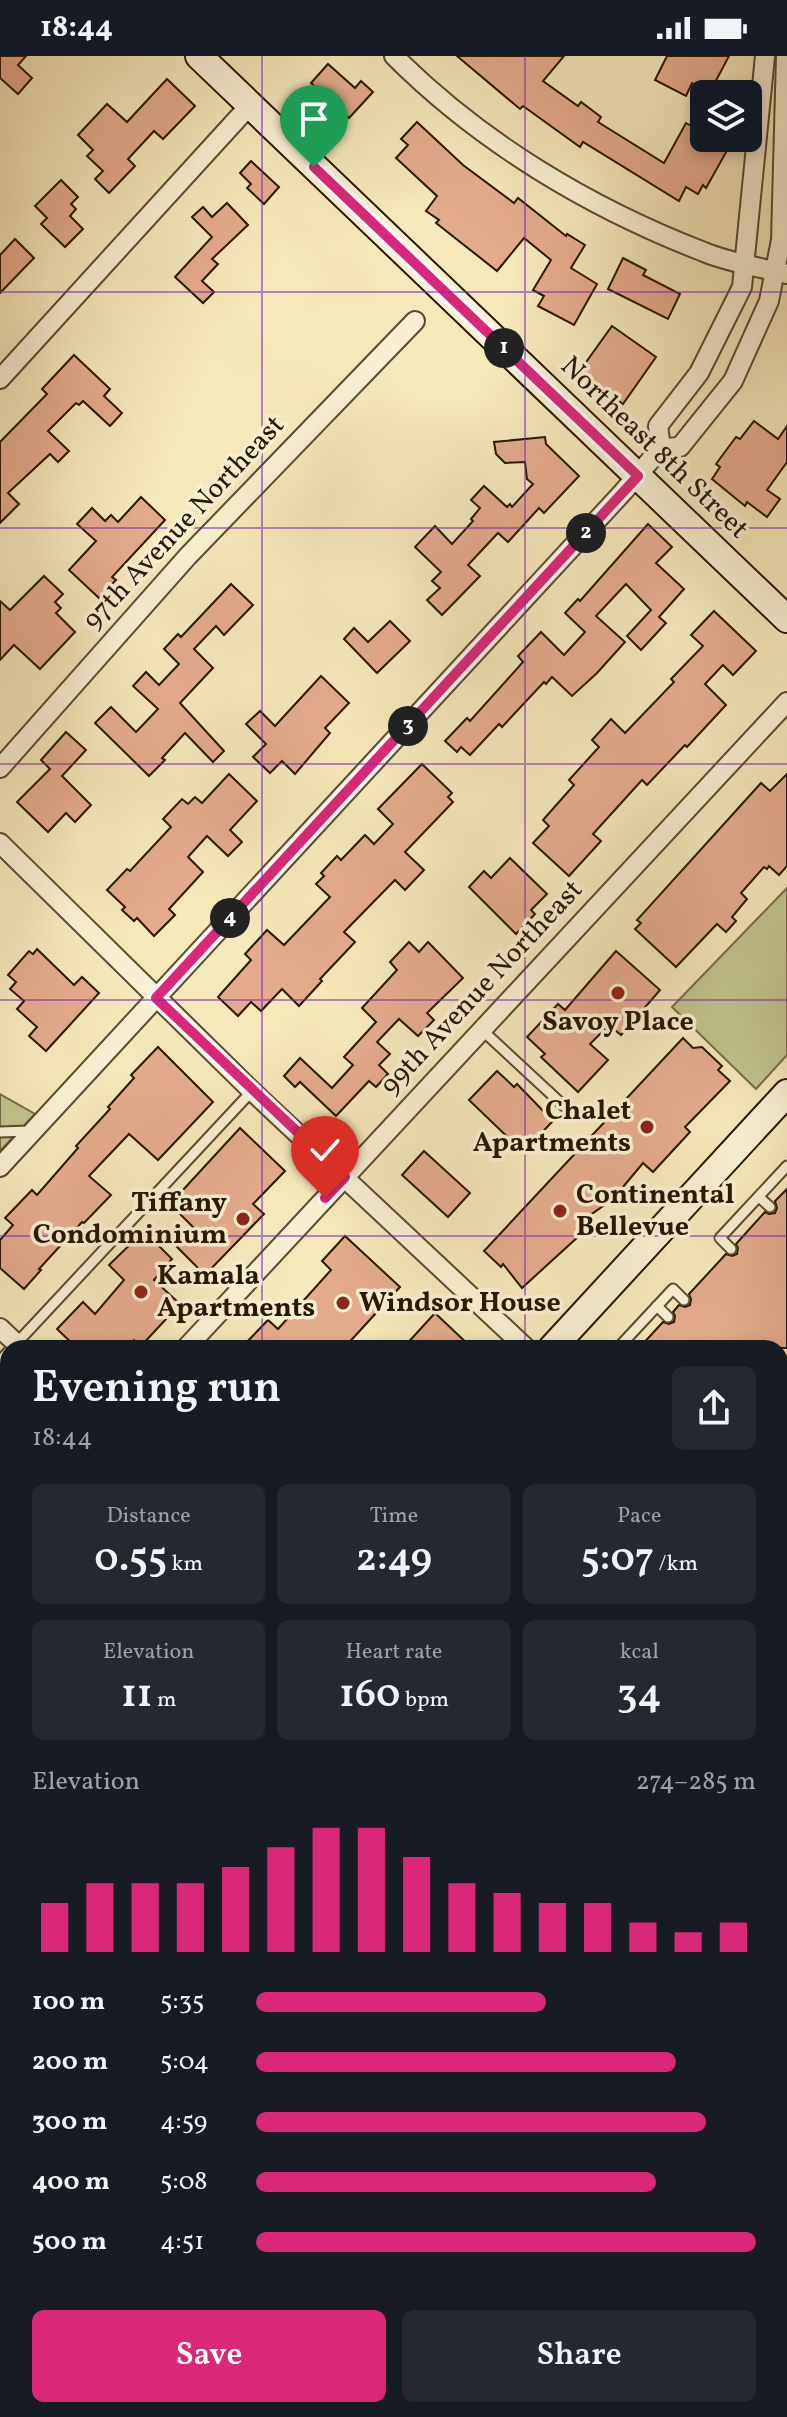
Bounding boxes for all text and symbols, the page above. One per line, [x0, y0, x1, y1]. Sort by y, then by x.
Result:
text: 18:44 [40, 7, 113, 49]
map controls [690, 80, 762, 152]
button: layers [690, 80, 762, 152]
pin [280, 85, 348, 167]
icon: arrive [292, 97, 336, 141]
pin: 1 [484, 328, 524, 368]
text: 1 [500, 332, 508, 363]
street label: Northeast 8th Street [551, 348, 757, 548]
street label: 97th Avenue Northeast [74, 407, 294, 639]
pin: 2 [566, 513, 606, 553]
text: 2 [580, 517, 592, 548]
pin: 3 [388, 706, 428, 746]
text: 3 [402, 710, 414, 741]
street label: 99th Avenue Northeast [372, 872, 592, 1104]
pin: 4 [210, 898, 250, 938]
text: 4 [223, 902, 237, 933]
marker: Savoy Place [609, 984, 627, 1002]
place label: Savoy Place [542, 1003, 694, 1042]
place label: Chalet Apartments [473, 1092, 631, 1163]
pin [291, 1116, 359, 1198]
marker: Chalet Apartments [638, 1118, 656, 1136]
icon: check [303, 1128, 347, 1172]
place label: Continental Bellevue [576, 1176, 734, 1247]
place label: Tiffany Condominium [33, 1184, 227, 1255]
marker: Continental Bellevue [551, 1202, 569, 1220]
marker: Tiffany Condominium [234, 1210, 252, 1228]
place label: Kamala Apartments [157, 1257, 315, 1328]
marker: Kamala Apartments [132, 1283, 150, 1301]
place label: Windsor House [359, 1284, 561, 1323]
marker: Windsor House [334, 1294, 352, 1312]
text: Evening run [32, 1359, 281, 1420]
button: share [672, 1366, 756, 1450]
text: 18:44 [32, 1420, 92, 1456]
text: Distance [107, 1501, 191, 1532]
text: Time [370, 1501, 418, 1532]
text: Pace [617, 1501, 661, 1532]
text: 0.55 [94, 1532, 167, 1588]
text: 2:49 [356, 1532, 432, 1588]
text: 5:07 [581, 1532, 654, 1588]
text: km [167, 1549, 203, 1580]
text: /km [654, 1549, 698, 1580]
text: Elevation [103, 1637, 194, 1668]
text: Heart rate [345, 1637, 443, 1668]
text: kcal [620, 1637, 659, 1668]
text: 11 [121, 1668, 153, 1724]
text: 160 [339, 1668, 401, 1724]
text: 34 [617, 1668, 662, 1724]
text: m [153, 1685, 176, 1716]
text: bpm [401, 1685, 449, 1716]
text: Elevation [32, 1764, 140, 1800]
text: 274–285 m [636, 1764, 756, 1800]
text: 100 m [32, 1984, 105, 2020]
text: 5:35 [160, 1984, 205, 2020]
text: 200 m [32, 2044, 108, 2080]
text: 5:04 [160, 2044, 209, 2080]
text: 300 m [32, 2104, 108, 2140]
text: 4:59 [160, 2104, 207, 2140]
text: 400 m [32, 2164, 110, 2200]
text: 5:08 [160, 2164, 207, 2200]
text: 500 m [32, 2224, 107, 2260]
text: 4:51 [160, 2224, 204, 2260]
button: Save [32, 2310, 386, 2402]
button: Share [402, 2310, 756, 2402]

